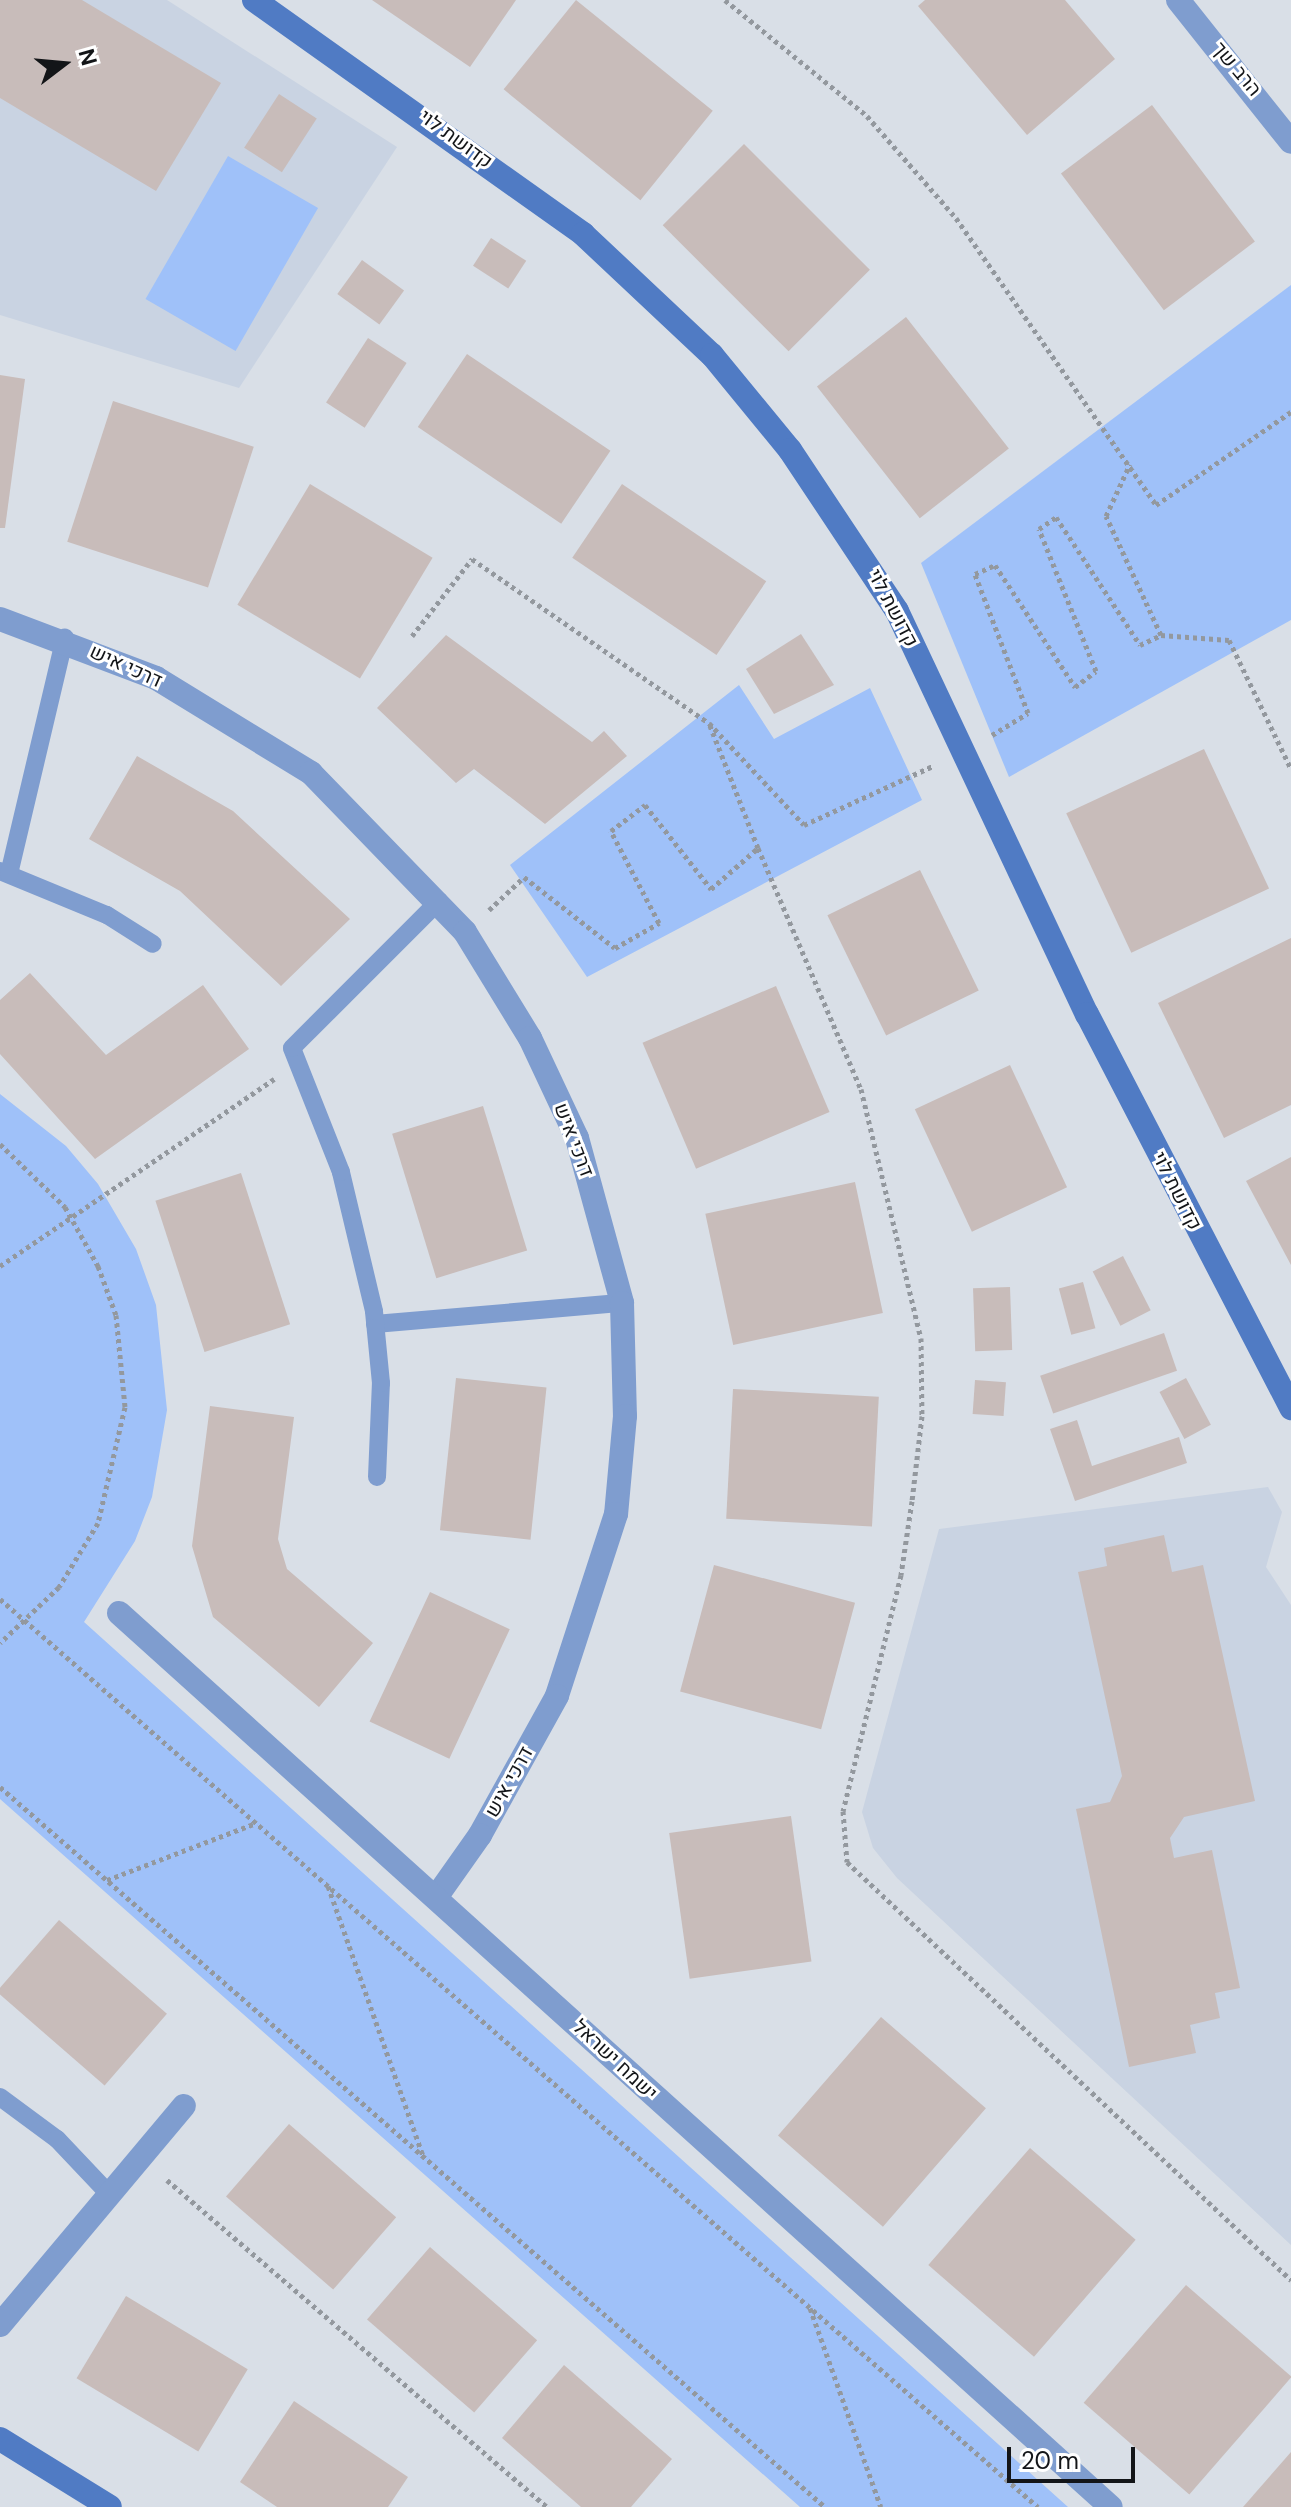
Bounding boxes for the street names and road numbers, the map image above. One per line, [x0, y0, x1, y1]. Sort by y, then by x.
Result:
street label: הרב שך [1207, 37, 1267, 101]
street label: קדושת לוי [415, 104, 497, 174]
street label: קדושת לוי [863, 565, 923, 651]
street label: דרכי איש [86, 639, 166, 693]
street label: דרכי איש [549, 1100, 599, 1180]
street label: קדושת לוי [1147, 1148, 1207, 1234]
street label: דרכי איש [480, 1742, 538, 1822]
street label: ישמח ישראל [568, 2015, 662, 2105]

